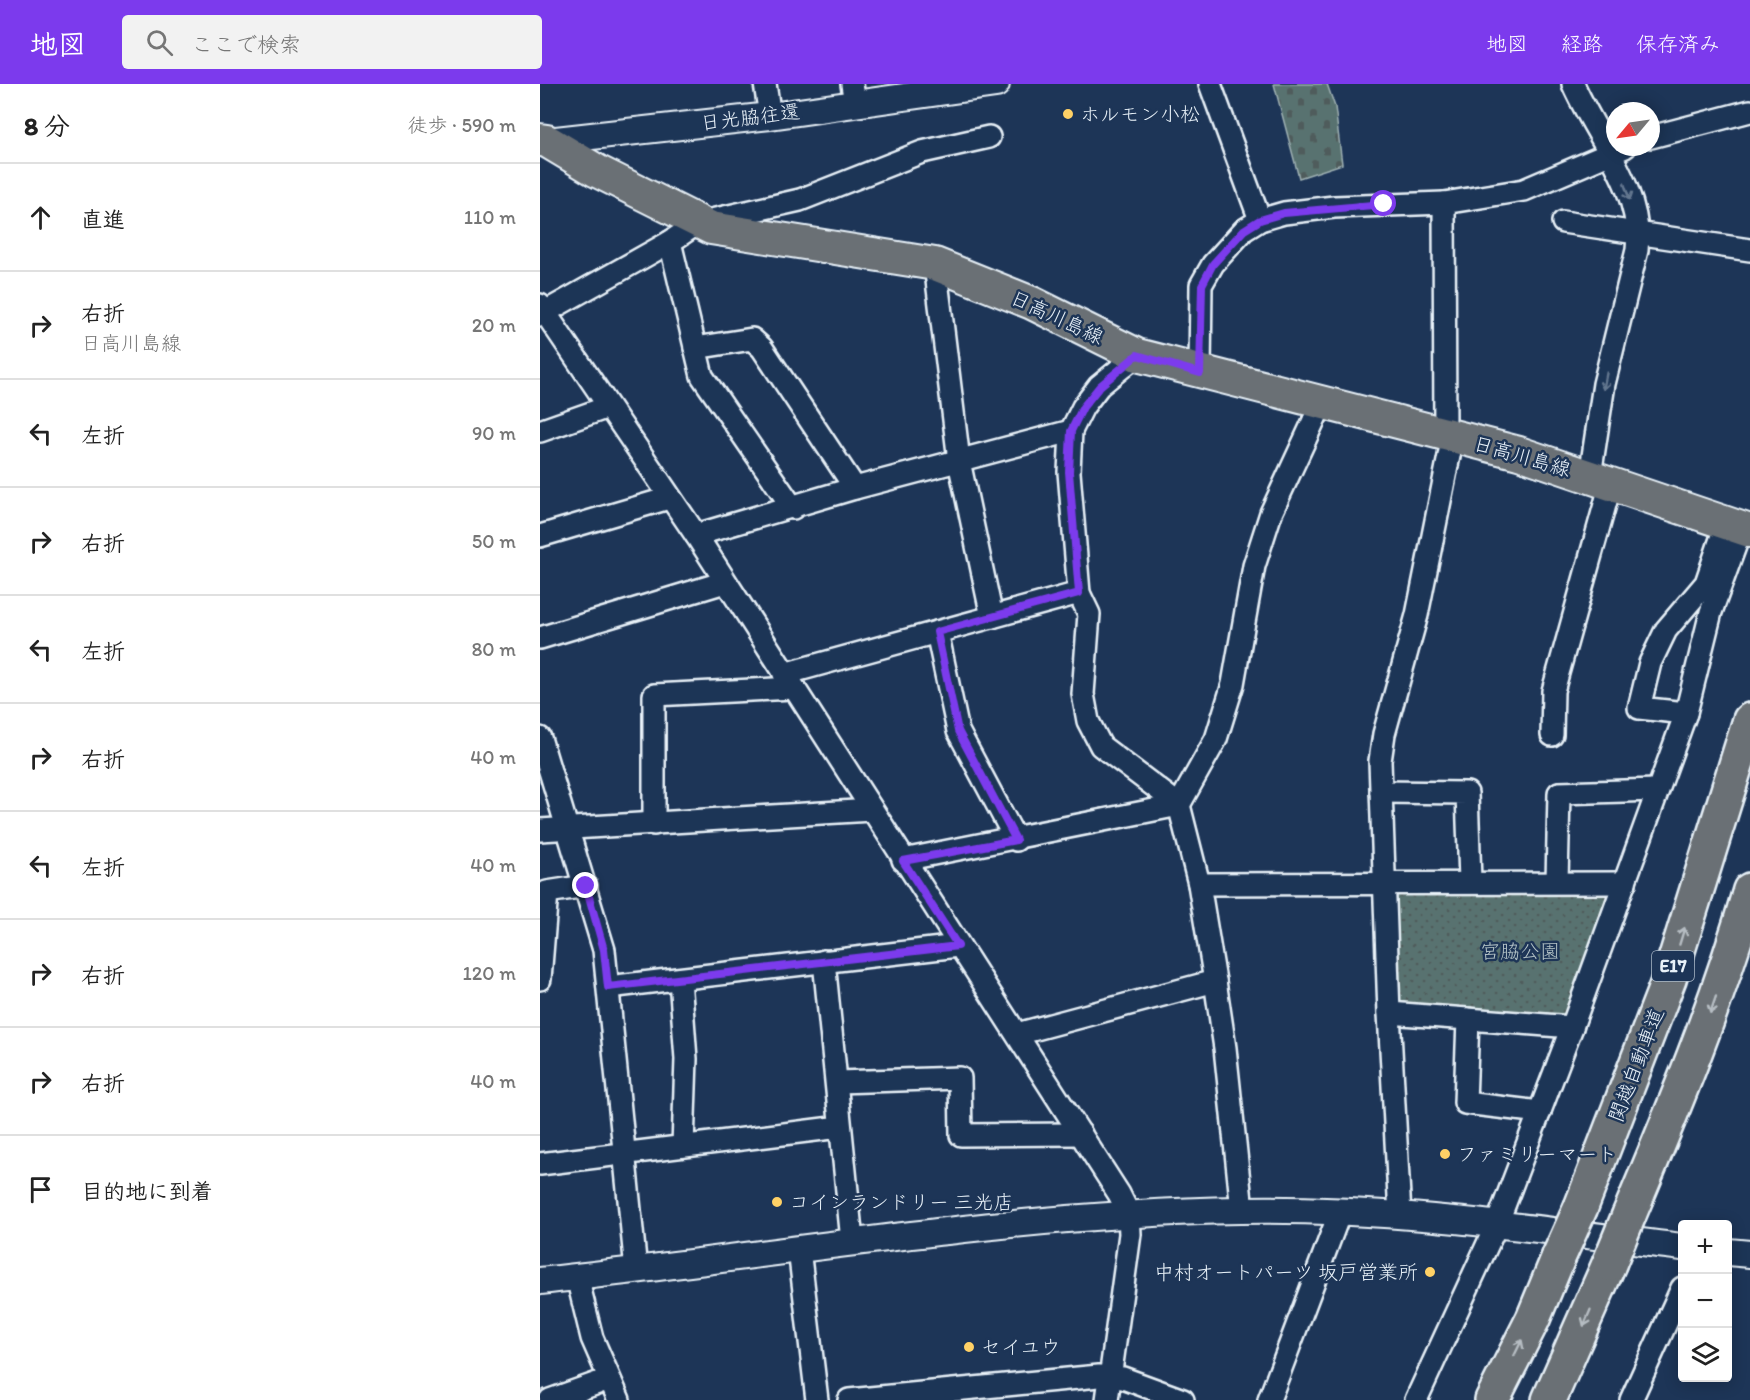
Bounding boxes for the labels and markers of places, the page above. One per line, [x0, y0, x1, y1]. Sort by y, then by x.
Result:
place label: ホルモン小松 [1080, 102, 1200, 126]
marker: ホルモン小松 [1061, 107, 1075, 121]
place label: ファミリーマート [1457, 1142, 1617, 1166]
marker: ファミリーマート [1438, 1147, 1452, 1161]
place label: コインランドリー 三光店 [789, 1190, 1014, 1214]
marker: コインランドリー 三光店 [770, 1195, 784, 1209]
place label: 中村オートパーツ 坂戸営業所 [1154, 1260, 1418, 1284]
marker: 中村オートパーツ 坂戸営業所 [1423, 1265, 1437, 1279]
place label: セイユウ [981, 1335, 1060, 1359]
marker: セイユウ [962, 1340, 976, 1354]

